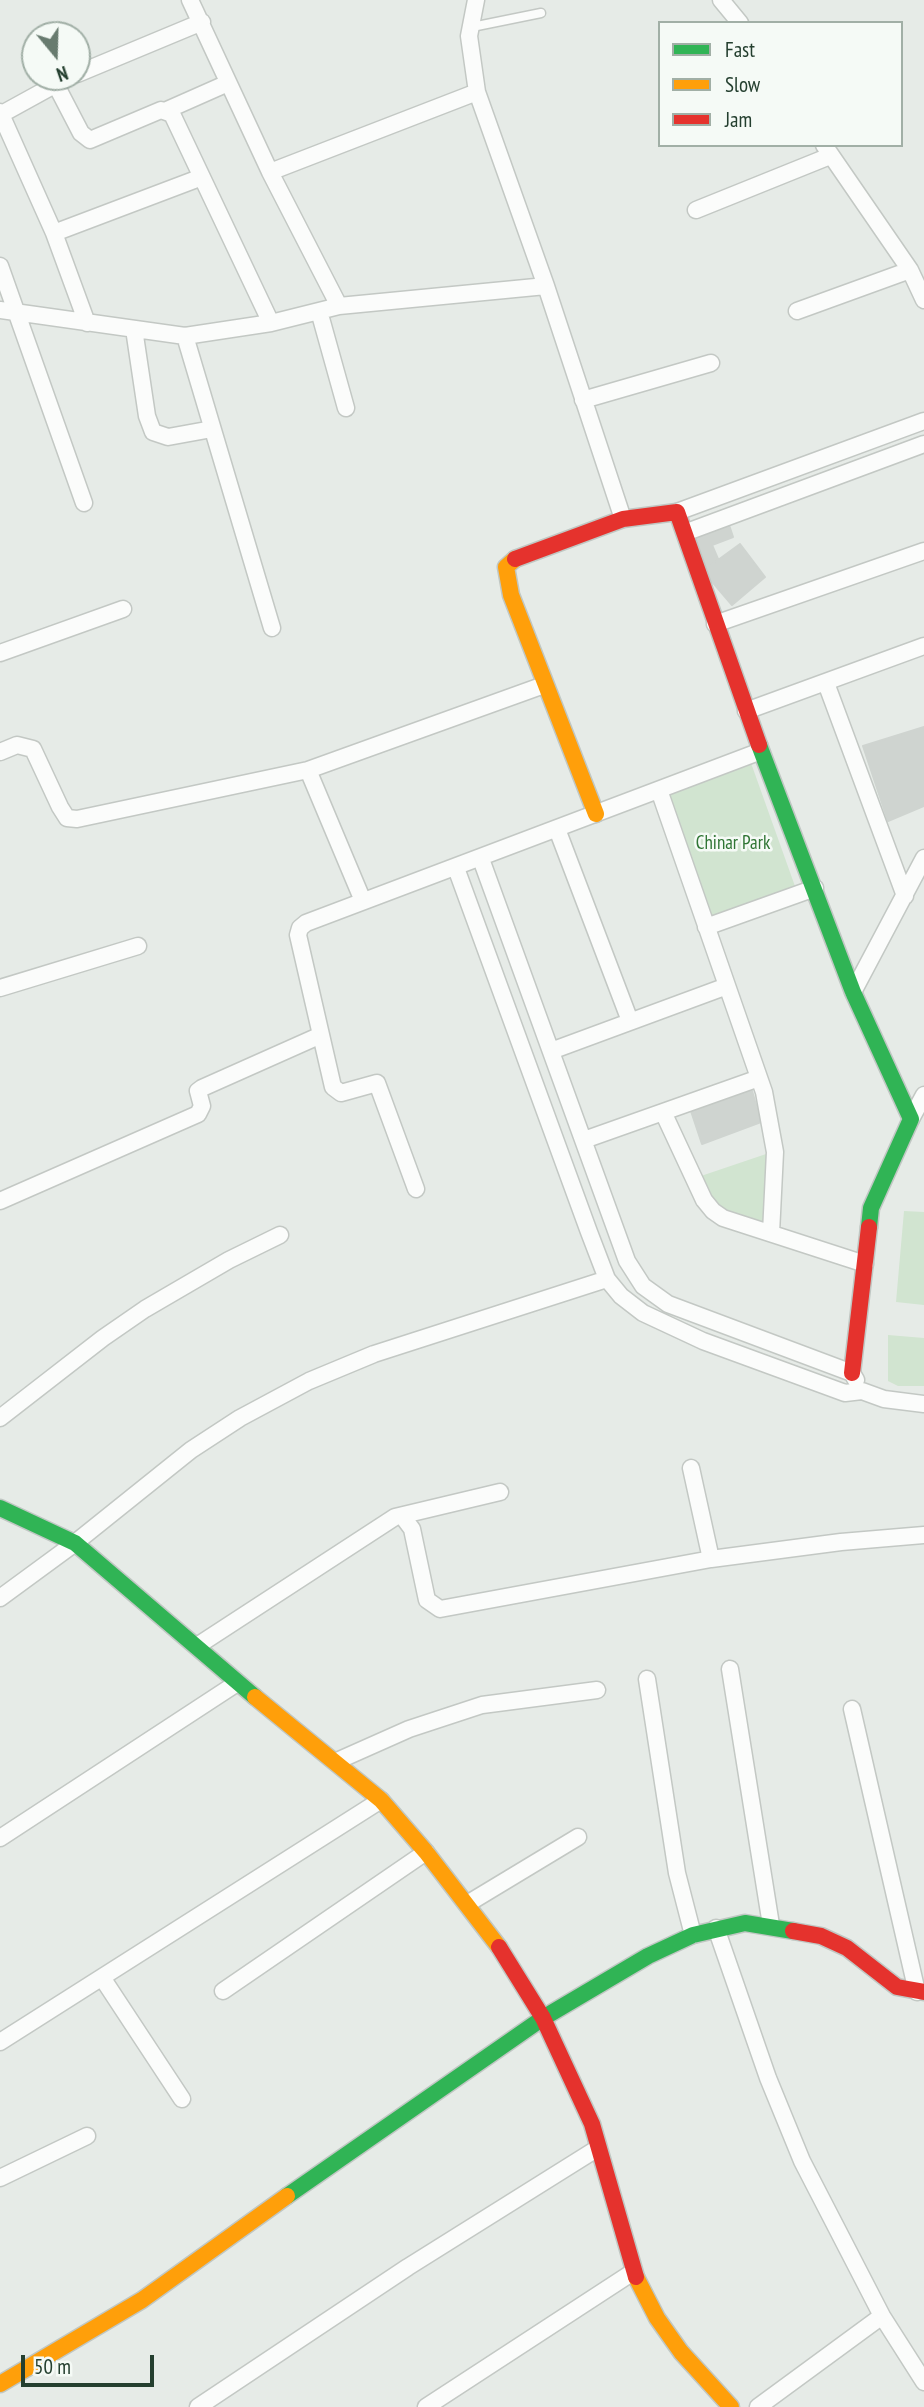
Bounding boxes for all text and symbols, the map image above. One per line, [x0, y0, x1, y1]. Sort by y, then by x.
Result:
north arrow [21, 21, 91, 91]
legend [658, 21, 903, 147]
text: Fast [725, 36, 755, 63]
text: N [53, 61, 71, 87]
text: Slow [725, 71, 760, 98]
text: Jam [725, 106, 752, 133]
park label: Chinar Park [696, 833, 770, 855]
scale bar [24, 2340, 158, 2384]
text: 50 m [34, 2353, 71, 2380]

